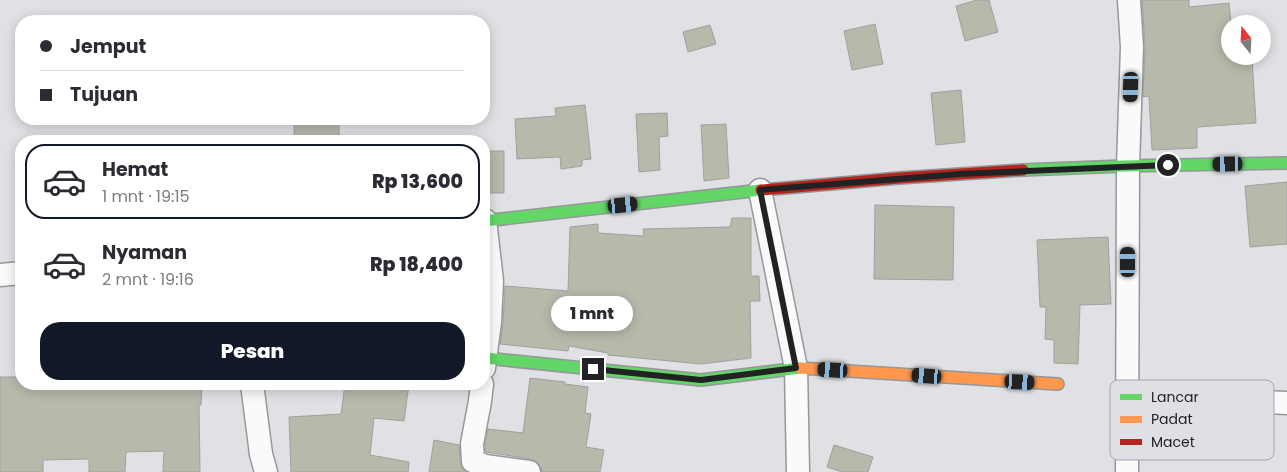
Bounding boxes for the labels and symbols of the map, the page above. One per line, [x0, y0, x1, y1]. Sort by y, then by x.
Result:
north arrow [1221, 15, 1271, 65]
car [1122, 72, 1139, 102]
route start [1157, 154, 1179, 176]
car [1212, 156, 1243, 172]
car [607, 196, 638, 214]
car [1120, 247, 1135, 277]
callout: 1 mnt [552, 296, 634, 332]
route end [582, 358, 604, 380]
car [817, 362, 848, 378]
car [911, 367, 942, 385]
car [1004, 374, 1035, 390]
legend [1110, 380, 1274, 460]
text: Lancar [1151, 387, 1199, 407]
text: Padat [1151, 409, 1193, 429]
text: Macet [1151, 432, 1195, 452]

